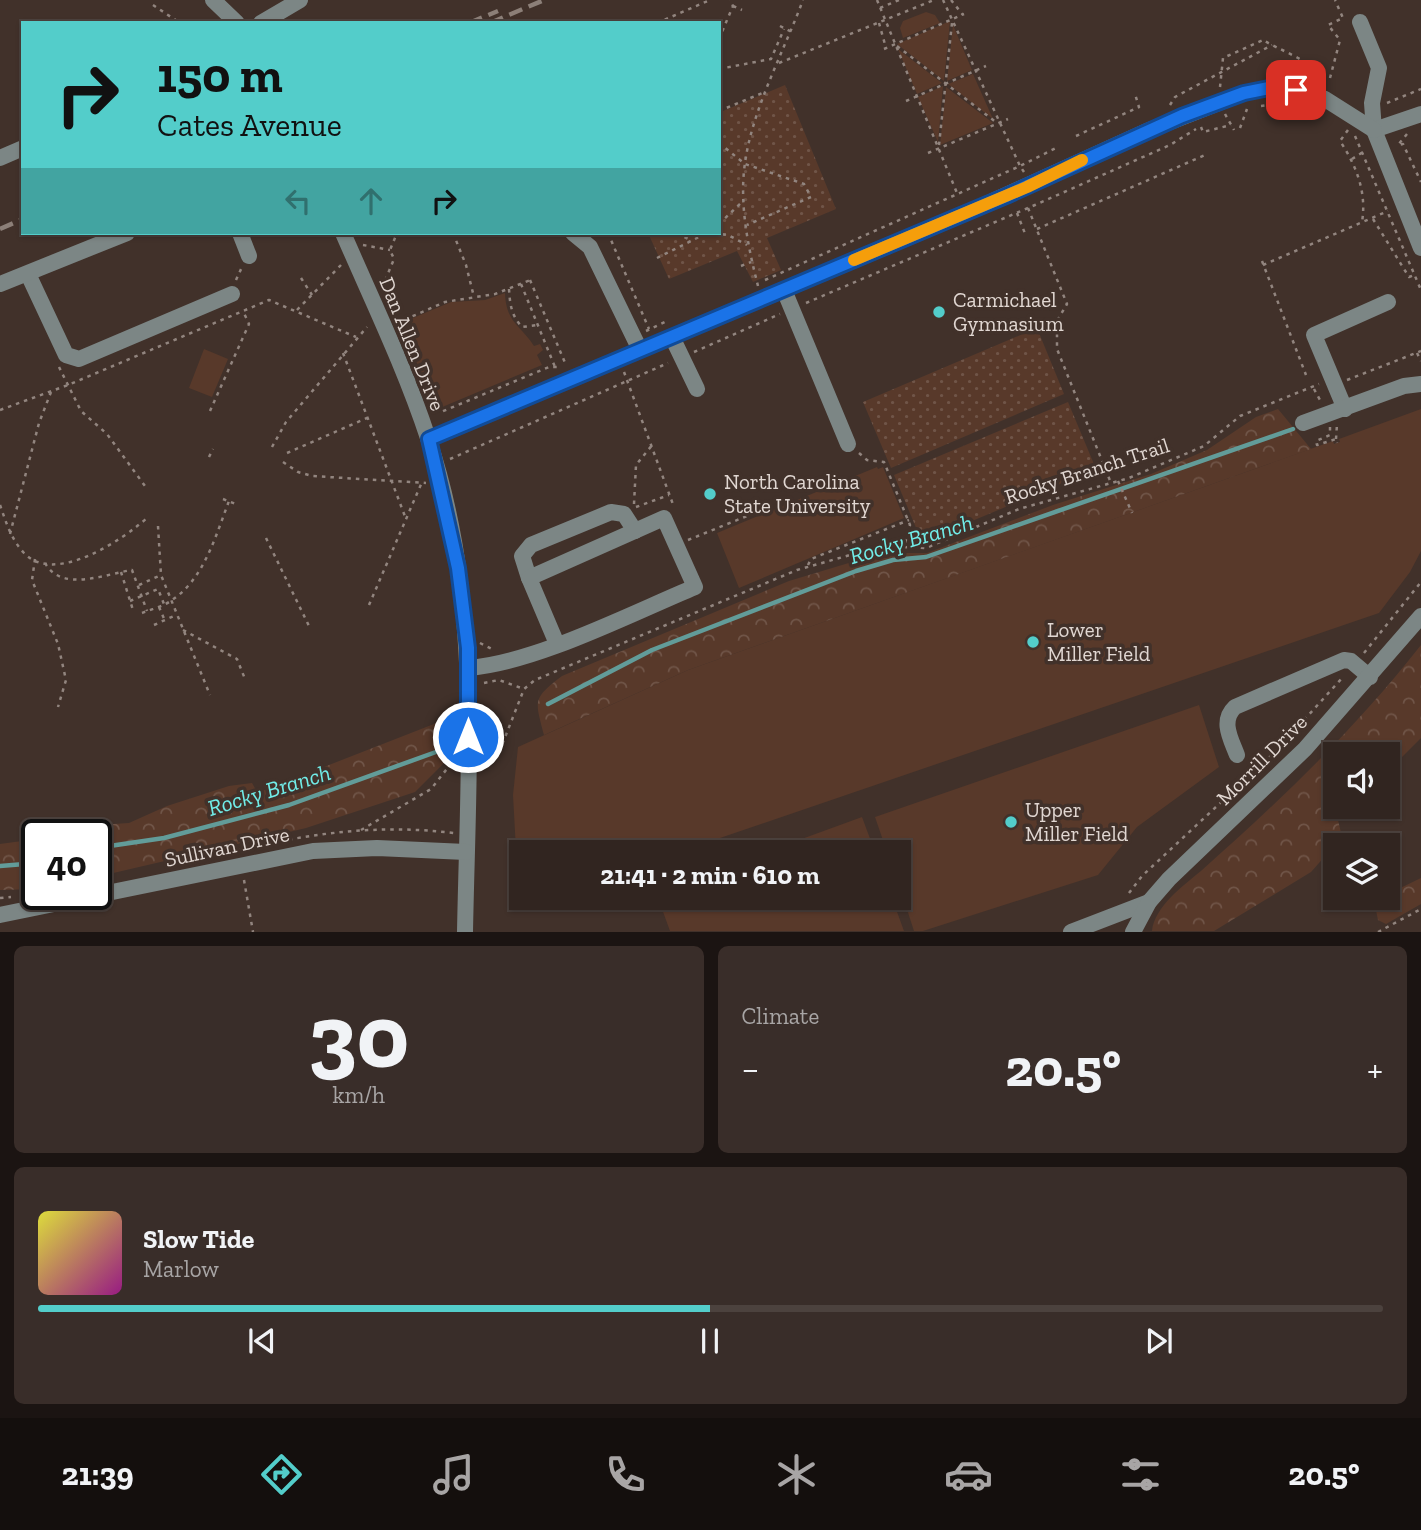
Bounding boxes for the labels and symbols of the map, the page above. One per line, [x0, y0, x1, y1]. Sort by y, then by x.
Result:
pin [1266, 60, 1326, 120]
street label: Dan Allen Drive [374, 273, 451, 414]
place label: Carmichael Gymnasium [953, 287, 1064, 336]
marker: Carmichael Gymnasium [931, 304, 947, 320]
street label: Rocky Branch Trail [1001, 432, 1173, 509]
place label: North Carolina State University [724, 469, 871, 518]
marker: North Carolina State University [702, 486, 718, 502]
water label: Rocky Branch [846, 508, 976, 570]
place label: Lower Miller Field [1047, 617, 1151, 666]
marker: Lower Miller Field [1025, 634, 1041, 650]
position arrow [431, 700, 505, 774]
street label: Morrill Drive [1211, 709, 1312, 810]
water label: Rocky Branch [204, 758, 334, 822]
place label: Upper Miller Field [1025, 797, 1129, 846]
marker: Upper Miller Field [1003, 814, 1019, 830]
speed limit sign: 40 [21, 819, 112, 910]
street label: Sullivan Drive [162, 821, 292, 872]

